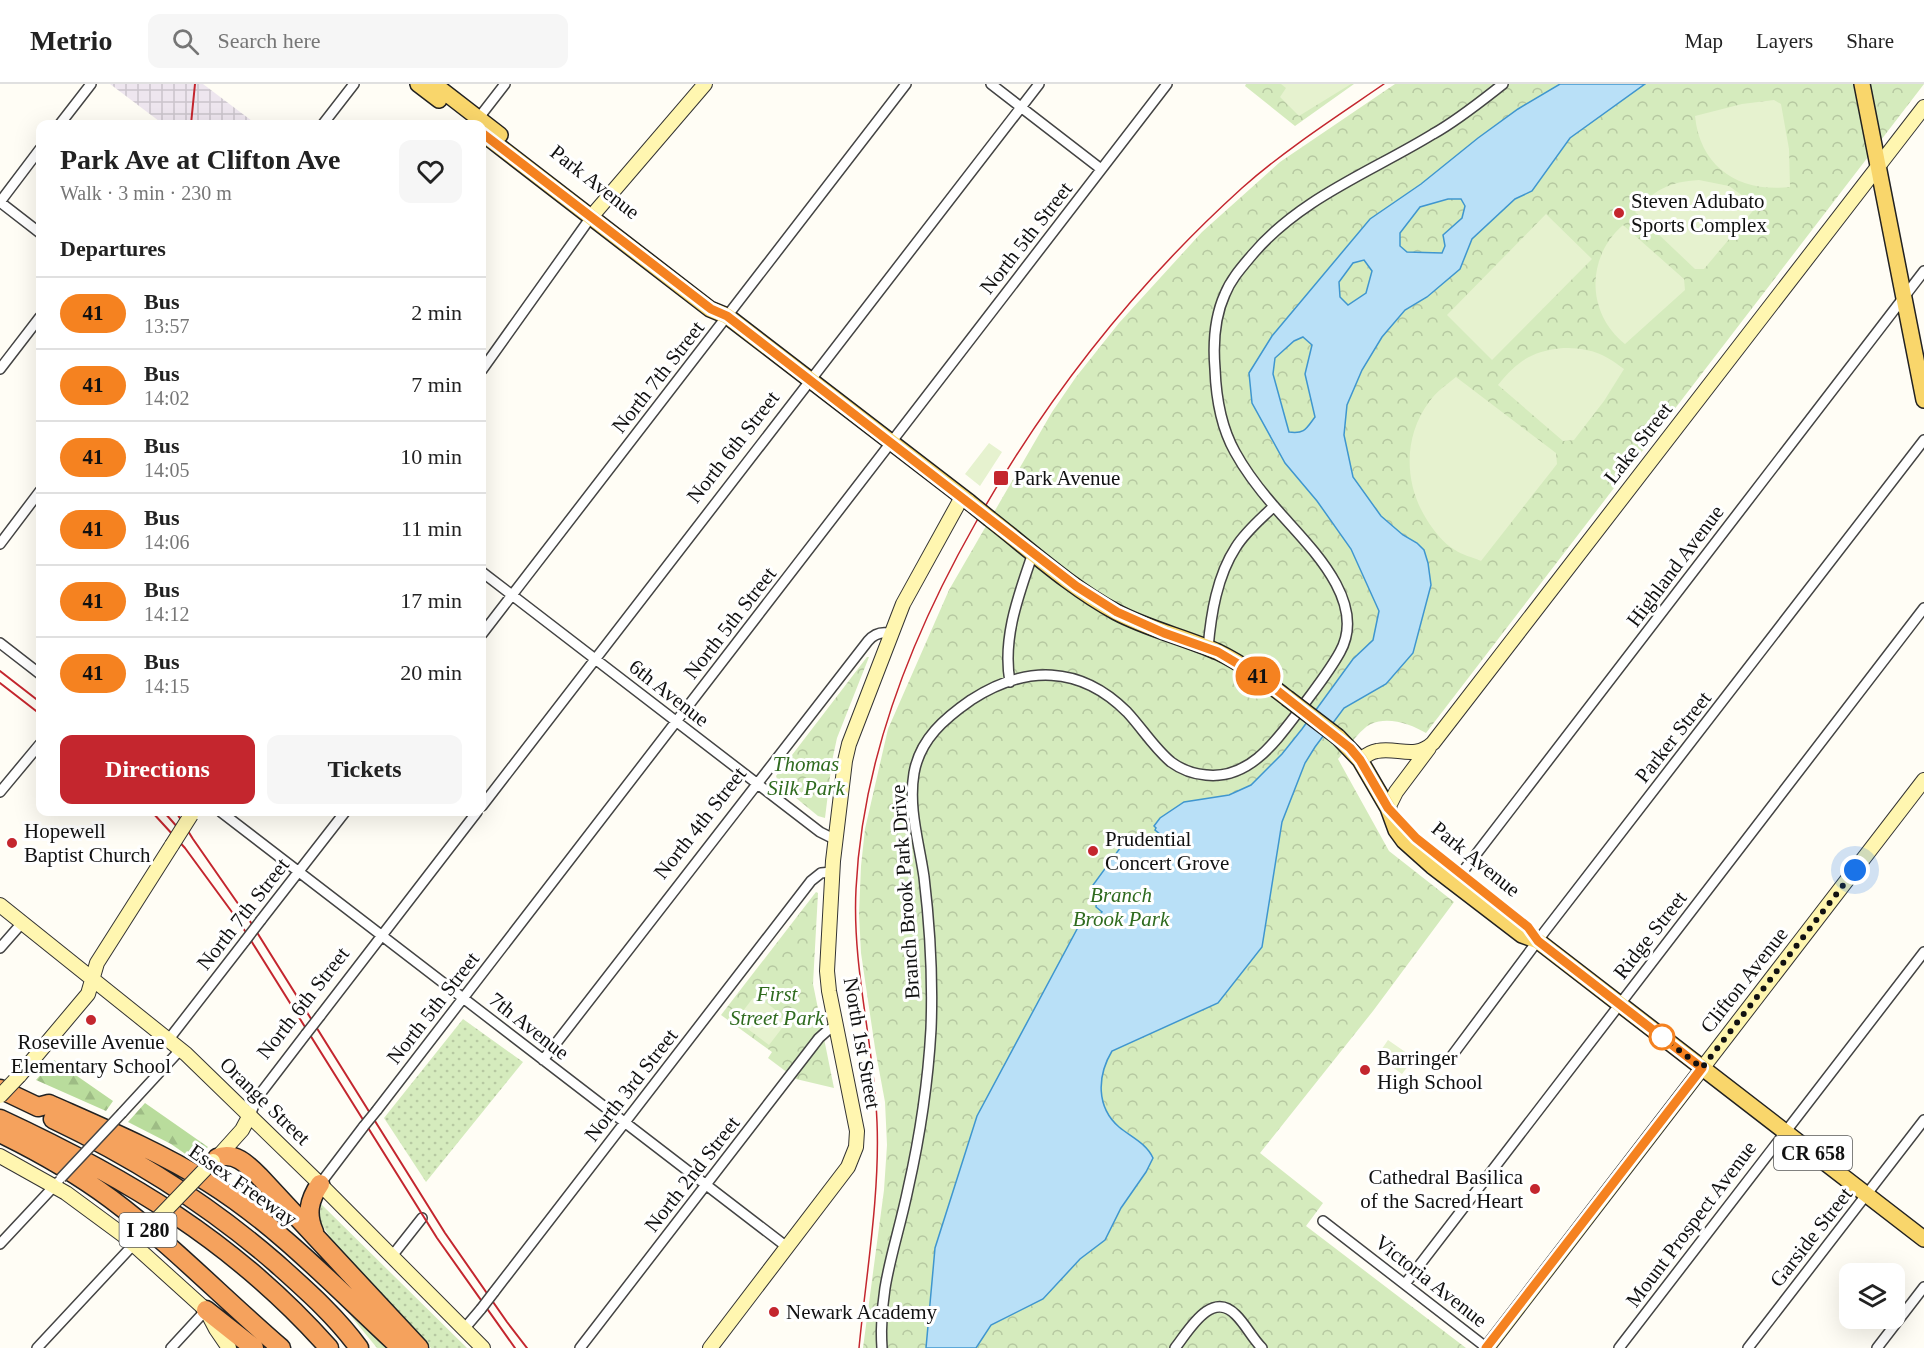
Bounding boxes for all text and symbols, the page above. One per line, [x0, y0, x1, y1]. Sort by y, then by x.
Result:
search box [148, 14, 568, 68]
text: Metrio [30, 25, 112, 56]
icon: search [169, 25, 202, 58]
text: Search here [217, 28, 321, 53]
text: Map [1685, 29, 1723, 53]
text: Layers [1756, 29, 1813, 53]
text: Share [1846, 29, 1894, 53]
button: heart [399, 140, 462, 203]
street label: Park Avenue [546, 140, 644, 224]
text: Park Ave at Clifton Ave [60, 144, 340, 175]
street label: North 5th Street [975, 177, 1077, 299]
text: Walk · 3 min · 230 m [60, 182, 232, 204]
place label: Steven Adubato Sports Complex [1631, 189, 1767, 237]
marker: Steven Adubato Sports Complex [1612, 206, 1626, 220]
text: Departures [60, 236, 166, 261]
text: Bus [144, 289, 179, 314]
text: 2 min [411, 300, 462, 325]
text: 41 [83, 301, 104, 325]
text: 13:57 [144, 315, 190, 337]
street label: North 7th Street [607, 316, 709, 438]
text: Bus [144, 361, 179, 386]
text: 7 min [411, 372, 462, 397]
text: 41 [83, 373, 104, 397]
street label: North 6th Street [682, 386, 784, 508]
text: 14:02 [144, 387, 190, 409]
street label: Lake Street [1599, 398, 1677, 488]
text: Bus [144, 433, 179, 458]
text: 10 min [400, 444, 462, 469]
text: 41 [83, 445, 104, 469]
text: 14:05 [144, 459, 190, 481]
place label: Park Avenue [1014, 466, 1120, 490]
marker: Park Avenue [992, 469, 1010, 487]
street label: Highland Avenue [1621, 500, 1729, 632]
text: Bus [144, 505, 179, 530]
text: 11 min [401, 516, 462, 541]
text: 41 [83, 517, 104, 541]
text: 14:06 [144, 531, 190, 553]
street label: North 5th Street [679, 562, 781, 684]
text: Bus [144, 577, 179, 602]
text: 17 min [400, 588, 462, 613]
text: 41 [83, 589, 104, 613]
text: 14:12 [144, 603, 190, 625]
text: Bus [144, 649, 179, 674]
street label: 6th Avenue [624, 654, 714, 732]
line badge: 41 [1231, 656, 1285, 696]
text: 20 min [400, 660, 462, 685]
text: 41 [83, 661, 104, 685]
text: 41 [1248, 664, 1269, 688]
text: 14:15 [144, 675, 190, 697]
street label: Parker Street [1630, 687, 1716, 787]
button: Directions [60, 735, 255, 804]
button: Tickets [267, 735, 462, 804]
park label: Thomas Silk Park [767, 752, 845, 800]
street label: North 4th Street [649, 762, 751, 884]
street label: Branch Brook Park Drive [886, 784, 924, 1000]
street label: Park Avenue [1427, 816, 1525, 902]
place label: Hopewell Baptist Church [24, 819, 151, 867]
place label: Prudential Concert Grove [1105, 827, 1229, 875]
marker: Hopewell Baptist Church [5, 836, 19, 850]
marker: Prudential Concert Grove [1086, 844, 1100, 858]
street label: North 7th Street [192, 853, 294, 975]
your location [1840, 855, 1870, 885]
park label: Branch Brook Park [1073, 883, 1170, 931]
street label: Ridge Street [1608, 886, 1692, 984]
street label: Clifton Avenue [1695, 922, 1793, 1038]
street label: North 6th Street [252, 942, 354, 1064]
street label: North 5th Street [382, 947, 484, 1069]
street label: North 1st Street [839, 975, 885, 1111]
park label: First Street Park [730, 982, 825, 1030]
street label: 7th Avenue [484, 987, 574, 1065]
marker: Roseville Avenue Elementary School [84, 1013, 98, 1027]
street label: North 3rd Street [580, 1024, 683, 1146]
unlabelled marker [1649, 1024, 1675, 1050]
place label: Roseville Avenue Elementary School [11, 1030, 171, 1078]
place label: Barringer High School [1377, 1046, 1483, 1094]
street label: Orange Street [215, 1052, 315, 1150]
marker: Barringer High School [1358, 1063, 1372, 1077]
street label: North 2nd Street [639, 1111, 745, 1237]
street label: Mount Prospect Avenue [1621, 1136, 1761, 1312]
road number: CR 658 [1774, 1136, 1852, 1170]
street label: Essex Freeway [184, 1139, 302, 1231]
place label: Cathedral Basilica of the Sacred Heart [1360, 1165, 1524, 1213]
marker: Cathedral Basilica of the Sacred Heart [1528, 1182, 1542, 1196]
street label: Garside Street [1765, 1182, 1857, 1291]
road number: I 280 [120, 1213, 176, 1247]
street label: Victoria Avenue [1370, 1230, 1492, 1332]
map controls [1839, 1263, 1905, 1329]
button: layers [1839, 1263, 1905, 1329]
place label: Newark Academy [786, 1300, 938, 1324]
marker: Newark Academy [767, 1305, 781, 1319]

